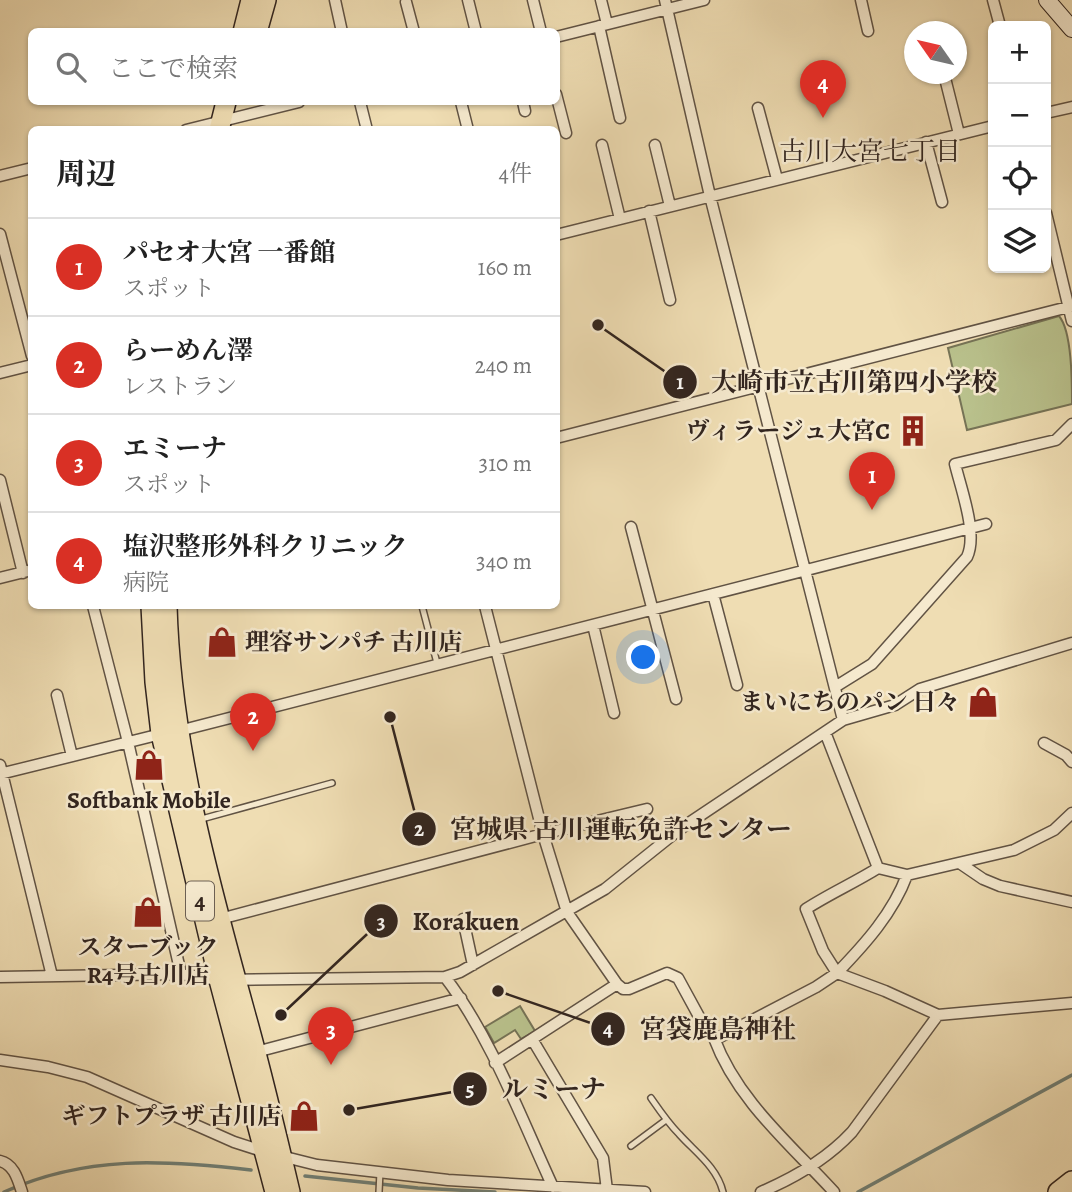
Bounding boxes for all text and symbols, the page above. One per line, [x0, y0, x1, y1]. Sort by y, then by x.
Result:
north arrow [904, 21, 967, 84]
map controls [988, 21, 1051, 273]
button: + [988, 21, 1051, 84]
search box [28, 28, 560, 105]
icon: search [52, 48, 90, 86]
text: ここで検索 [108, 51, 238, 86]
pin: 4 [800, 60, 846, 118]
button: − [988, 84, 1051, 147]
district label: 古川大宮七丁目 [779, 134, 961, 169]
button: locate [988, 147, 1051, 210]
text: 周辺 [56, 154, 116, 194]
text: 4件 [499, 158, 532, 189]
button: layers [988, 210, 1051, 273]
text: パセオ大宮 一番館 [123, 235, 336, 270]
text: 1 [75, 252, 83, 283]
text: 160 m [478, 252, 532, 283]
text: スポット [123, 273, 215, 304]
text: らーめん澤 [123, 333, 253, 368]
text: 2 [73, 350, 85, 381]
text: 240 m [475, 350, 532, 381]
callout: 大崎市立古川第四小学校 [662, 358, 1011, 405]
text: 大崎市立古川第四小学校 [711, 365, 997, 400]
text: 1 [676, 368, 684, 396]
text: レストラン [123, 371, 237, 402]
building icon: ヴィラージュ大宮C [896, 414, 930, 448]
place label: ヴィラージュ大宮C [686, 415, 890, 447]
text: エミーナ [123, 431, 227, 466]
text: 3 [74, 448, 84, 479]
text: 310 m [479, 448, 532, 479]
pin: 1 [849, 452, 895, 510]
text: スポット [123, 469, 215, 500]
text: 塩沢整形外科クリニック [123, 529, 407, 564]
text: 4 [74, 546, 84, 577]
text: 340 m [476, 546, 532, 577]
text: 病院 [123, 567, 169, 598]
shop icon: 理容サンパチ 古川店 [205, 625, 239, 659]
place label: 理容サンパチ 古川店 [245, 626, 462, 658]
your location [626, 640, 660, 674]
shop icon: まいにちのパン 日々 [966, 685, 1000, 719]
place label: まいにちのパン 日々 [740, 686, 960, 718]
pin: 2 [230, 693, 276, 751]
shop icon: Softbank Mobile [132, 748, 166, 782]
place label: Softbank Mobile [67, 784, 231, 816]
callout: 宮城県 古川運転免許センター [401, 805, 807, 852]
text: 宮城県 古川運転免許センター [450, 812, 792, 847]
text: 2 [414, 815, 424, 843]
road number: 4 [186, 882, 214, 920]
shop icon: スターブック R4号古川店 [131, 895, 165, 929]
callout: Korakuen [363, 898, 533, 945]
text: Korakuen [413, 904, 520, 939]
text: 3 [376, 908, 386, 936]
place label: スターブック R4号古川店 [77, 931, 219, 991]
callout: 宮袋鹿島神社 [591, 1005, 810, 1052]
pin: 3 [308, 1007, 354, 1065]
text: 宮袋鹿島神社 [640, 1012, 796, 1047]
text: 4 [603, 1015, 613, 1043]
callout: ルミーナ [453, 1065, 620, 1112]
text: ルミーナ [502, 1072, 606, 1107]
text: 5 [466, 1075, 475, 1103]
shop icon: ギフトプラザ 古川店 [287, 1099, 321, 1133]
place label: ギフトプラザ 古川店 [62, 1100, 281, 1132]

